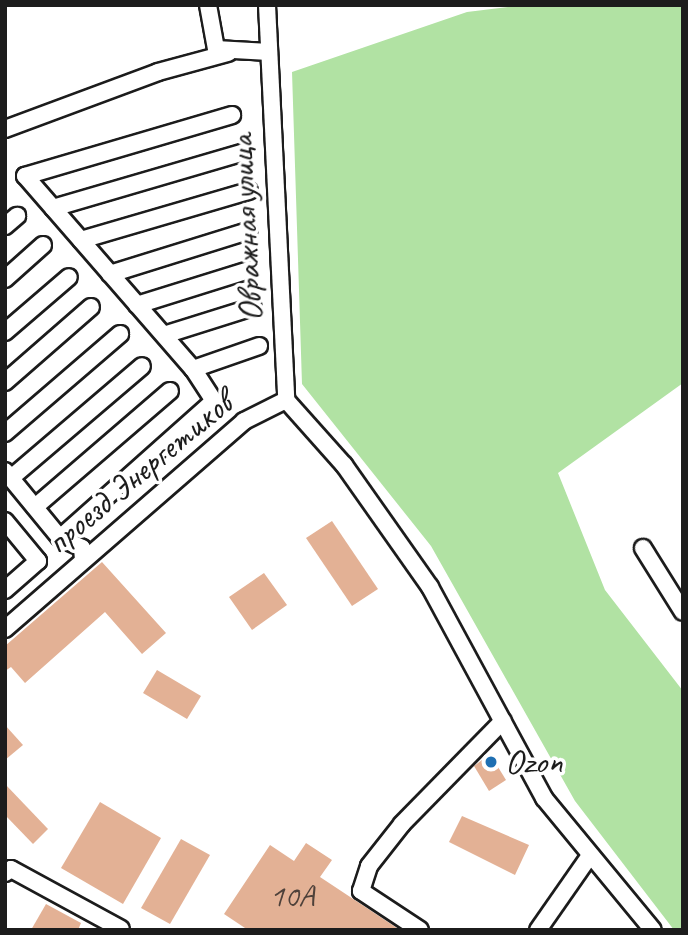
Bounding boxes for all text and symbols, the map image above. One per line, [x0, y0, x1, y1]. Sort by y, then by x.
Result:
street label: Овражная улица [220, 133, 272, 323]
street label: проезд Энергетиков [40, 385, 238, 561]
place label: Ozon [505, 741, 563, 783]
marker: Ozon [483, 754, 499, 770]
house number: 10А [270, 877, 314, 915]

